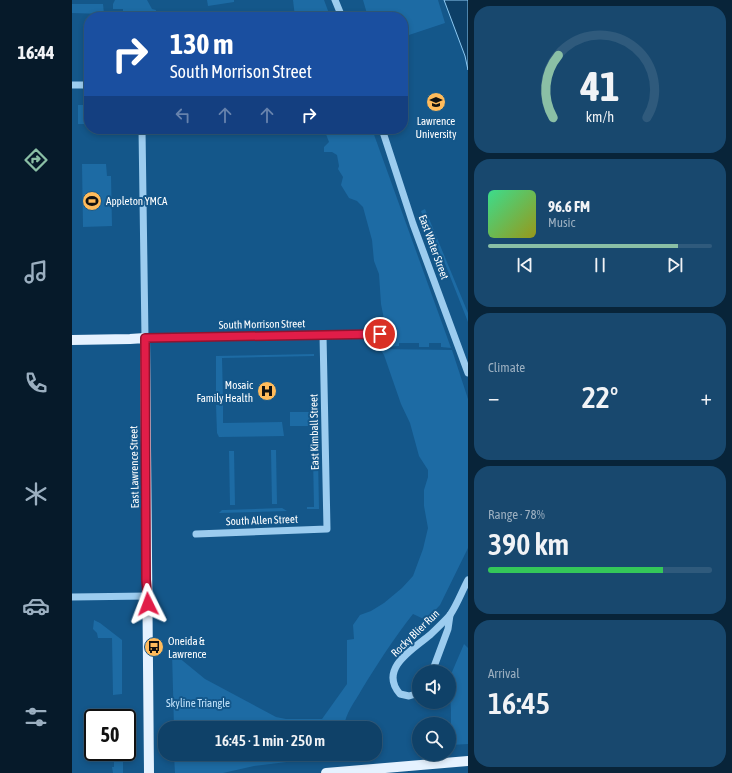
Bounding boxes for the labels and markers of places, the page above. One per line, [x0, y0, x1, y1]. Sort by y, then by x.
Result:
school or university icon: Lawrence University [425, 91, 447, 113]
place label: Lawrence University [415, 115, 457, 140]
sports icon: Appleton YMCA [81, 190, 103, 212]
place label: Appleton YMCA [106, 195, 168, 207]
pin [363, 317, 397, 351]
place label: Mosaic Family Health [196, 379, 254, 404]
hospital icon: Mosaic Family Health [256, 380, 278, 402]
place label: Oneida & Lawrence [168, 635, 207, 660]
bus stop icon: Oneida & Lawrence [143, 636, 165, 658]

